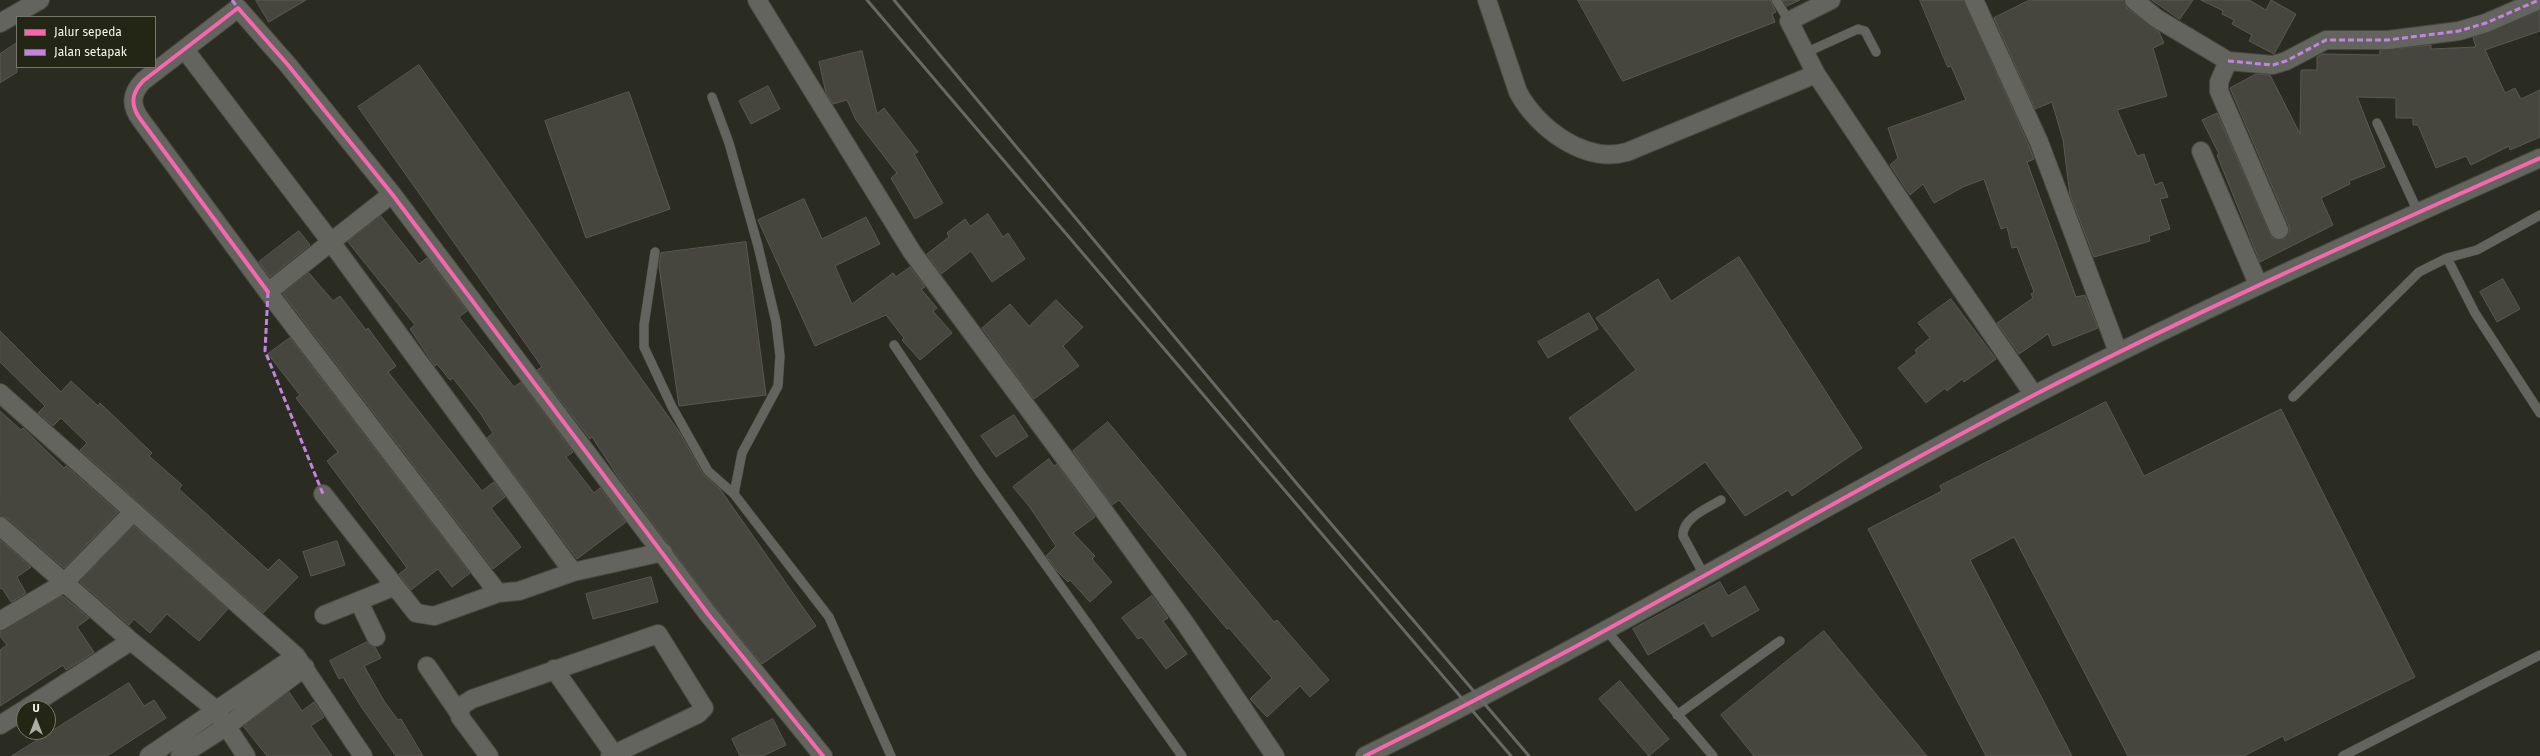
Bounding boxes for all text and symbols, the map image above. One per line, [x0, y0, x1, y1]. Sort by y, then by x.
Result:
legend [16, 16, 156, 68]
text: Jalur sepeda [54, 25, 122, 39]
text: Jalan setapak [54, 45, 127, 59]
north arrow [16, 700, 56, 740]
text: U [32, 702, 40, 715]

